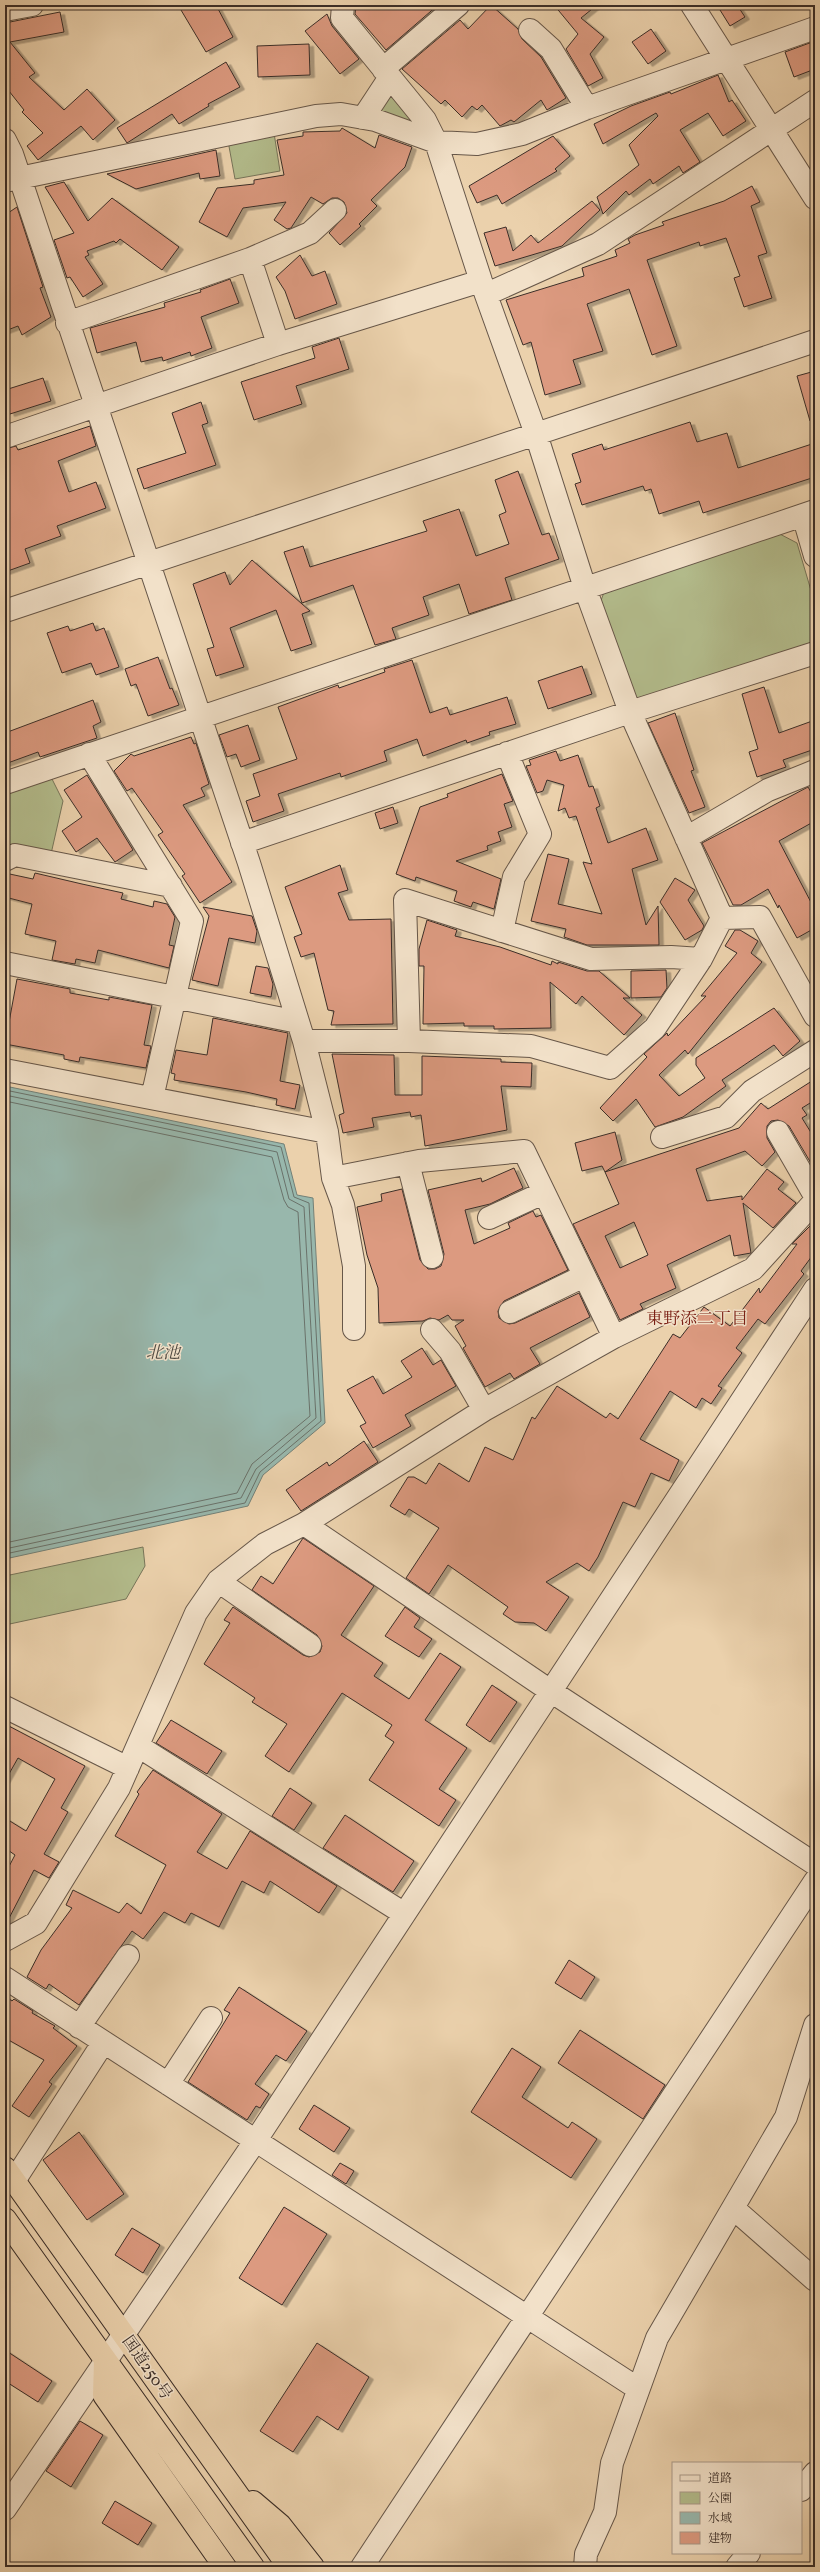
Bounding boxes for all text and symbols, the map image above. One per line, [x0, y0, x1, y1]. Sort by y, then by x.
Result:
district label: 東野添二丁目 [646, 1308, 748, 1331]
water label: 北池 [146, 1342, 182, 1365]
street label: 国道250号 [116, 2332, 176, 2405]
legend [672, 2462, 802, 2554]
text: 道路 [708, 2471, 732, 2487]
text: 公園 [708, 2491, 732, 2507]
text: 水域 [708, 2511, 732, 2527]
text: 建物 [708, 2531, 732, 2547]

